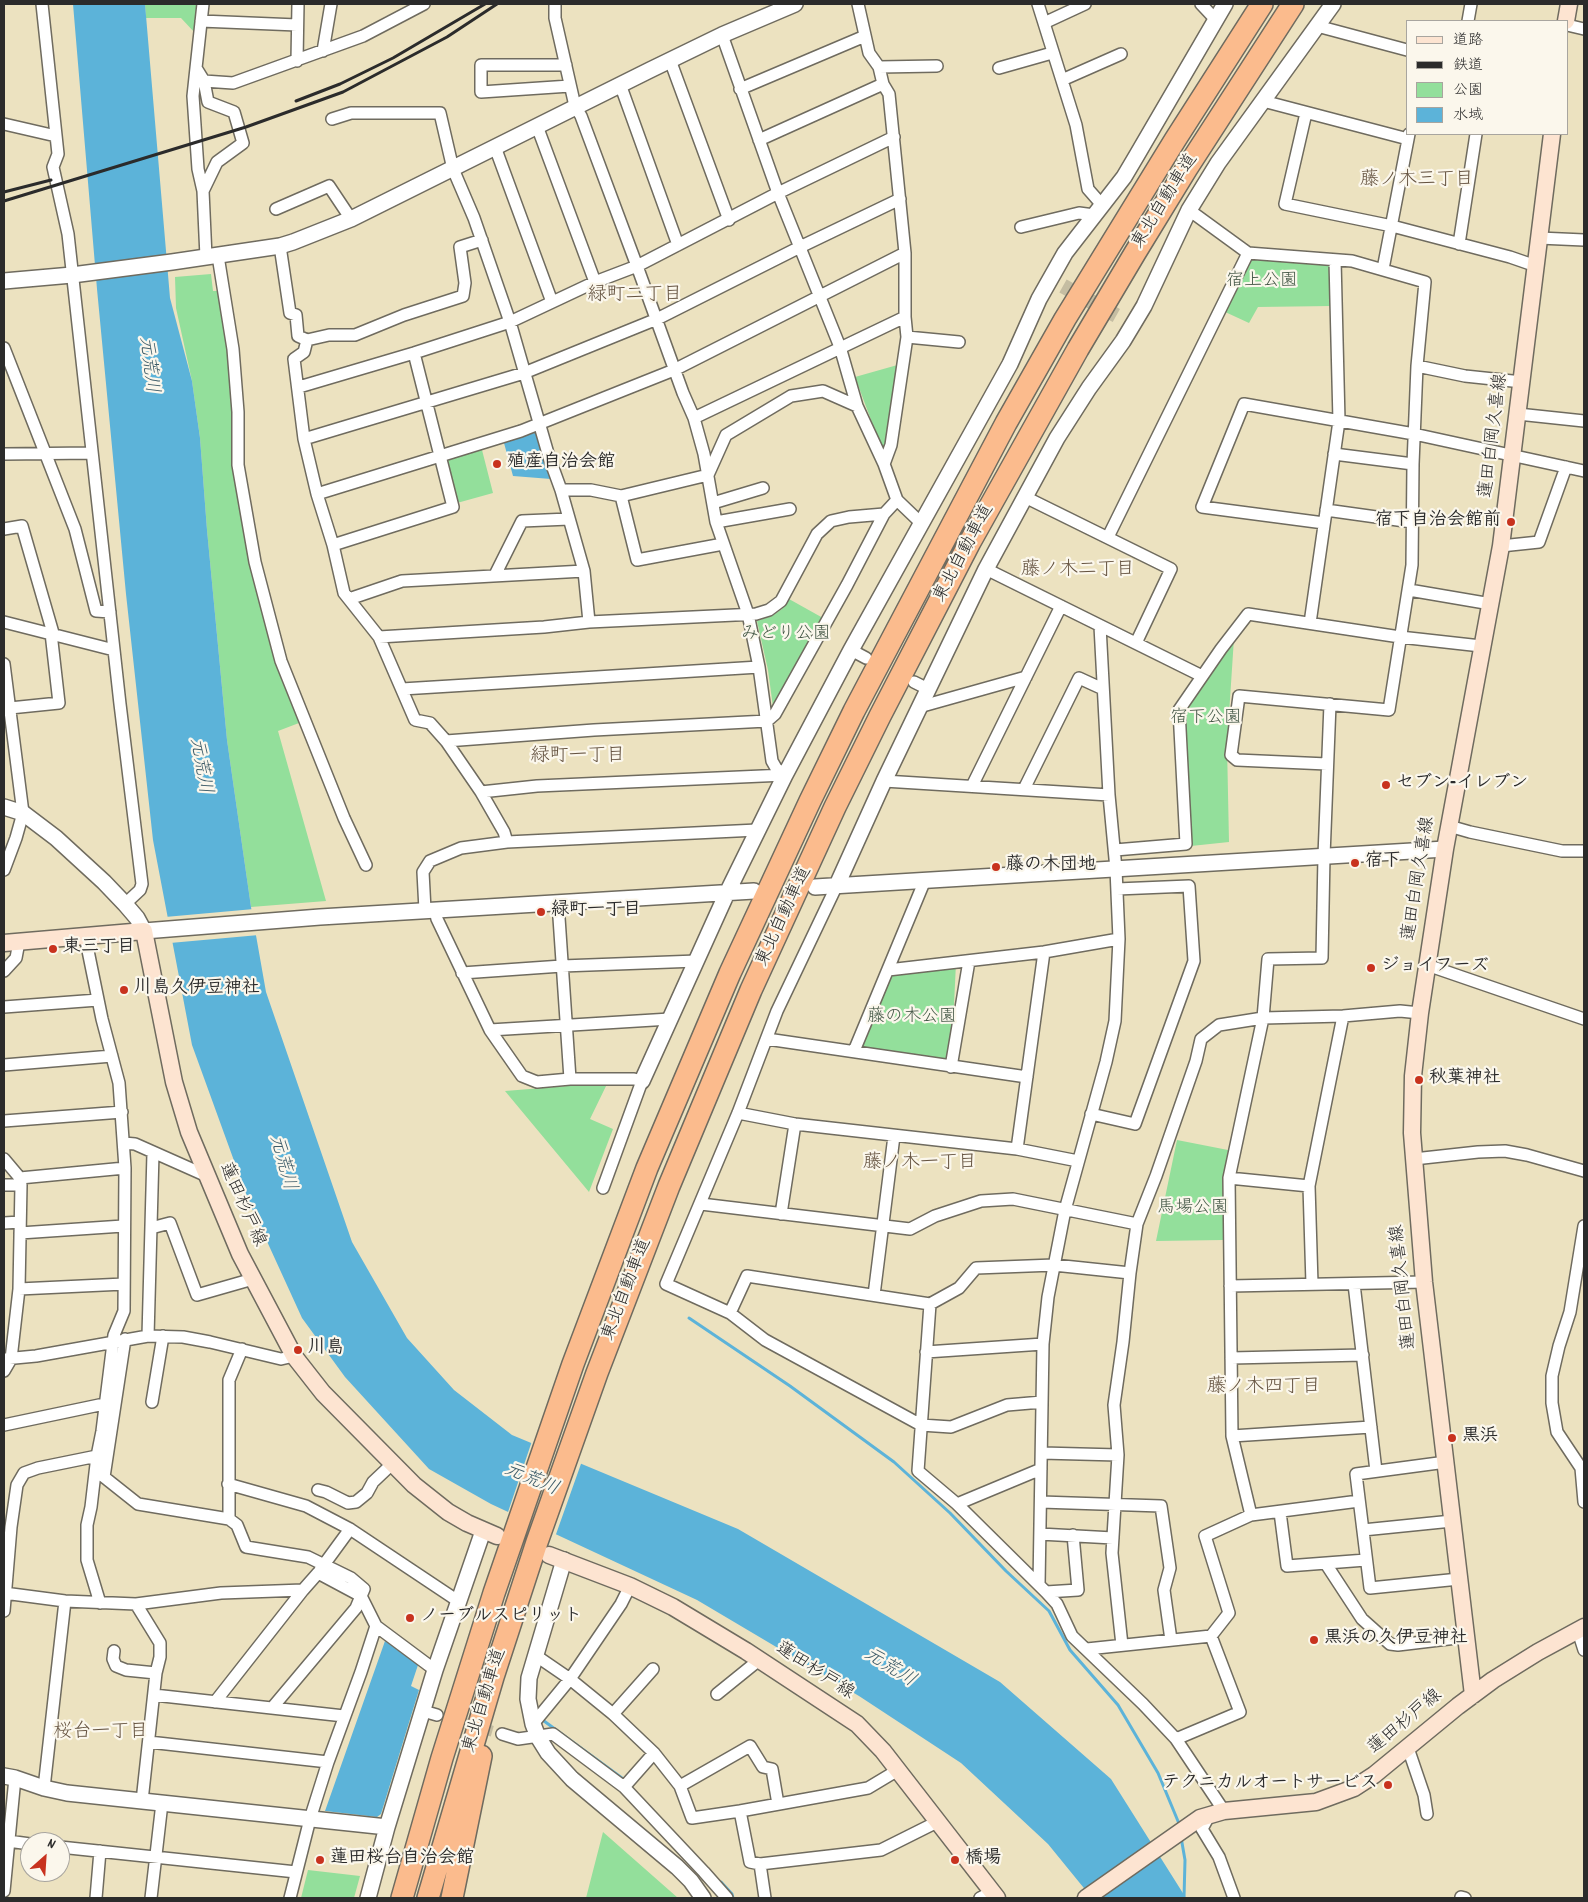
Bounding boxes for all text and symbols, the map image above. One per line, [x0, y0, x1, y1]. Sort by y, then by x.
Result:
legend [1406, 20, 1568, 135]
text: 道路 [1453, 30, 1483, 52]
text: 鉄道 [1453, 55, 1483, 77]
text: 公園 [1453, 80, 1483, 102]
text: 水域 [1453, 105, 1483, 127]
street label: 東北自動車道 [1128, 150, 1204, 254]
district label: 藤ノ木三丁目 [1360, 170, 1474, 192]
park label: 宿上公園 [1226, 272, 1298, 294]
district label: 緑町二丁目 [588, 285, 682, 307]
water label: 元荒川 [132, 335, 162, 395]
street label: 蓮田白岡久喜線 [1477, 372, 1513, 500]
place label: 殖産自治会館 [507, 453, 615, 475]
marker: 殖産自治会館 [491, 458, 503, 470]
street label: 東北自動車道 [930, 501, 1000, 607]
place label: 宿下自治会館前 [1375, 511, 1501, 533]
marker: 宿下自治会館前 [1505, 516, 1517, 528]
district label: 藤ノ木二丁目 [1021, 560, 1135, 582]
park label: みどり公園 [741, 625, 831, 647]
park label: 宿下公園 [1170, 709, 1242, 731]
water label: 元荒川 [183, 736, 215, 796]
district label: 緑町一丁目 [531, 746, 625, 768]
place label: セブン-イレブン [1396, 774, 1528, 796]
marker: セブン-イレブン [1380, 779, 1392, 791]
street label: 蓮田白岡久喜線 [1399, 815, 1441, 943]
place label: 宿下 [1365, 852, 1401, 874]
place label: 藤の木団地 [1006, 856, 1096, 878]
marker: 宿下 [1349, 857, 1361, 869]
marker: 藤の木団地 [990, 861, 1002, 873]
street label: 東北自動車道 [752, 863, 818, 971]
place label: 緑町一丁目 [551, 901, 641, 923]
marker: 緑町一丁目 [535, 906, 547, 918]
place label: 東三丁目 [63, 938, 135, 960]
marker: 東三丁目 [47, 943, 59, 955]
place label: ジョイフーズ [1381, 957, 1489, 979]
marker: ジョイフーズ [1365, 962, 1377, 974]
place label: 川島久伊豆神社 [134, 979, 260, 1001]
marker: 川島久伊豆神社 [118, 984, 130, 996]
park label: 藤の木公園 [867, 1008, 957, 1030]
place label: 秋葉神社 [1429, 1069, 1501, 1091]
marker: 秋葉神社 [1413, 1074, 1425, 1086]
water label: 元荒川 [263, 1133, 299, 1193]
district label: 藤ノ木一丁目 [863, 1153, 977, 1175]
street label: 蓮田杉戸線 [213, 1159, 269, 1251]
park label: 馬場公園 [1157, 1199, 1229, 1221]
street label: 蓮田白岡久喜線 [1388, 1223, 1422, 1351]
street label: 東北自動車道 [599, 1236, 657, 1344]
place label: 川島 [308, 1339, 344, 1361]
marker: 川島 [292, 1344, 304, 1356]
district label: 藤ノ木四丁目 [1207, 1377, 1321, 1399]
place label: 黒浜 [1462, 1427, 1498, 1449]
marker: 黒浜 [1446, 1432, 1458, 1444]
water label: 元荒川 [500, 1459, 562, 1503]
place label: ノーブルスピリット [420, 1607, 582, 1629]
marker: ノーブルスピリット [404, 1612, 416, 1624]
place label: 黒浜の久伊豆神社 [1324, 1629, 1468, 1651]
marker: 黒浜の久伊豆神社 [1308, 1634, 1320, 1646]
street label: 蓮田杉戸線 [770, 1638, 858, 1706]
water label: 元荒川 [859, 1644, 919, 1694]
street label: 東北自動車道 [460, 1646, 512, 1756]
street label: 蓮田杉戸線 [1365, 1686, 1447, 1760]
district label: 桜台一丁目 [54, 1722, 148, 1744]
place label: テクニカルオートサービス [1162, 1774, 1378, 1796]
marker: テクニカルオートサービス [1382, 1779, 1394, 1791]
north arrow [20, 1832, 70, 1882]
text: N [44, 1834, 59, 1855]
place label: 蓮田桜台自治会館 [330, 1849, 474, 1871]
place label: 橋場 [965, 1849, 1001, 1871]
marker: 蓮田桜台自治会館 [314, 1854, 326, 1866]
marker: 橋場 [949, 1854, 961, 1866]

